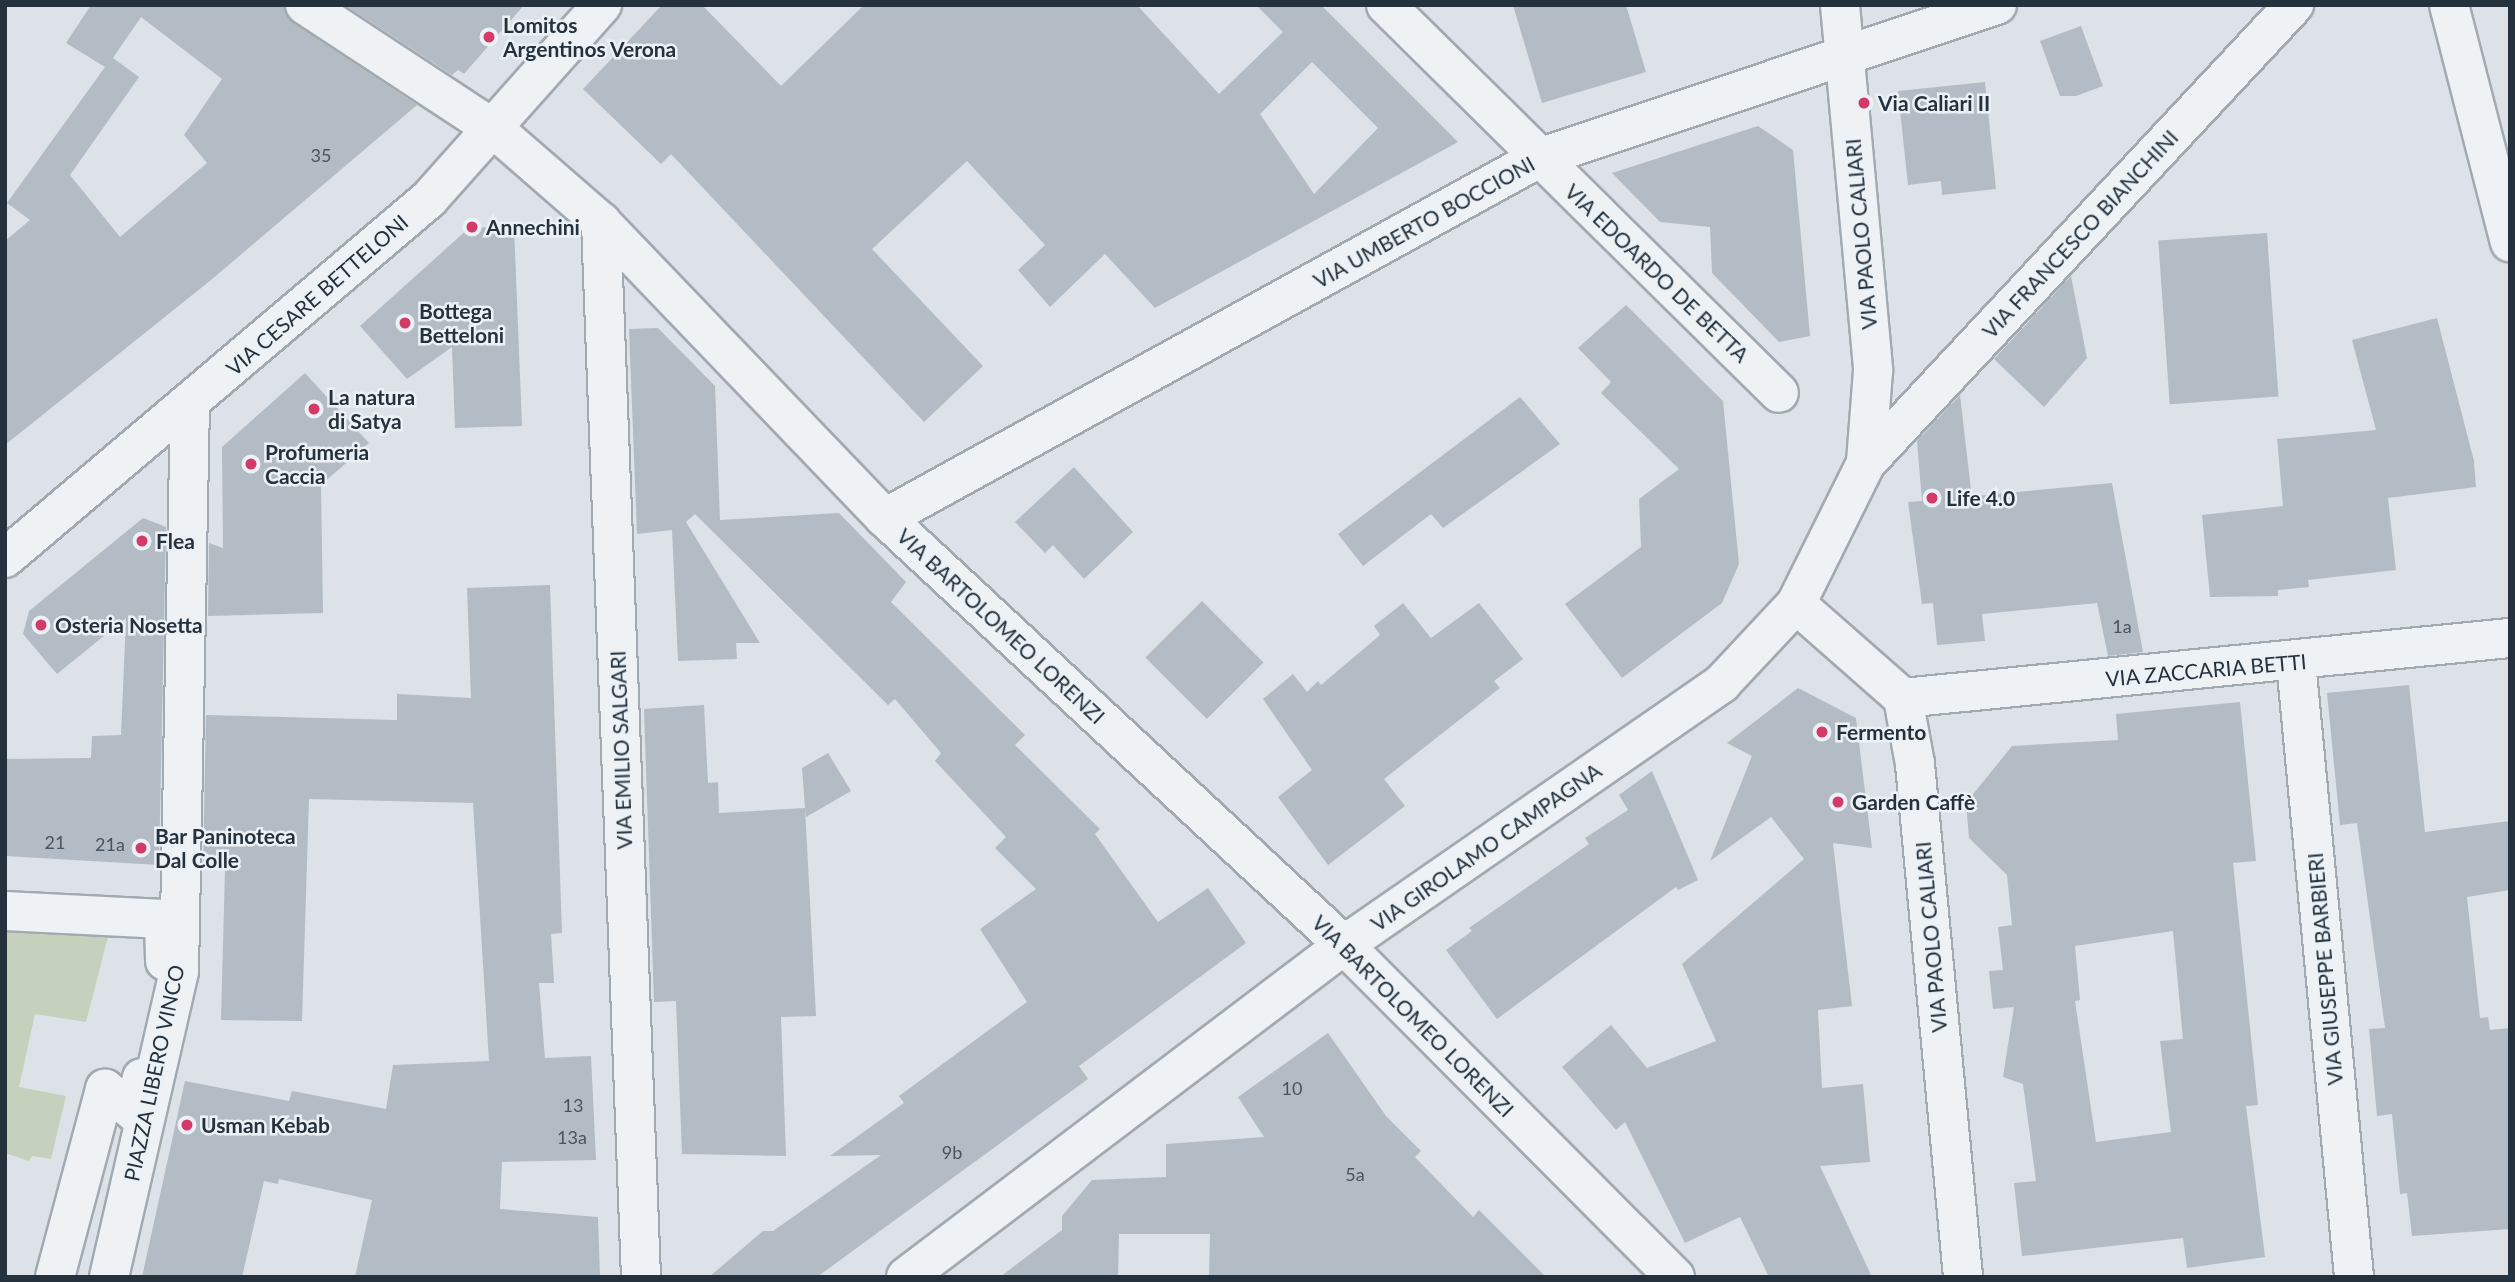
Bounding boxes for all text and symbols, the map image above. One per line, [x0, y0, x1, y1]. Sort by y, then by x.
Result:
place label: Lomitos Argentinos Verona [503, 12, 677, 62]
marker: Lomitos Argentinos Verona [481, 29, 497, 45]
place label: Via Caliari II [1878, 90, 1990, 116]
marker: Via Caliari II [1856, 95, 1872, 111]
street label: VIA FRANCESCO BIANCHINI [1977, 124, 2183, 344]
street label: VIA PAOLO CALIARI [1840, 137, 1882, 331]
house number: 35 [311, 144, 331, 166]
street label: VIA UMBERTO BOCCIONI [1309, 150, 1539, 294]
street label: VIA EDOARDO DE BETTA [1560, 178, 1754, 368]
street label: VIA CESARE BETTELONI [221, 209, 413, 381]
place label: Annechini [486, 214, 580, 240]
marker: Annechini [464, 219, 480, 235]
place label: Bottega Betteloni [419, 298, 504, 348]
marker: Bottega Betteloni [397, 315, 413, 331]
place label: La natura di Satya [328, 384, 415, 434]
marker: La natura di Satya [306, 401, 322, 417]
place label: Profumeria Caccia [265, 439, 369, 489]
marker: Profumeria Caccia [243, 456, 259, 472]
place label: Life 4.0 [1946, 485, 2015, 511]
marker: Life 4.0 [1924, 490, 1940, 506]
street label: VIA BARTOLOMEO LORENZI [892, 523, 1110, 729]
place label: Flea [156, 528, 195, 554]
marker: Flea [134, 533, 150, 549]
place label: Osteria Nosetta [55, 612, 203, 638]
house number: 1a [2112, 615, 2132, 637]
marker: Osteria Nosetta [33, 617, 49, 633]
street label: VIA ZACCARIA BETTI [2104, 649, 2308, 691]
street label: VIA EMILIO SALGARI [605, 650, 637, 850]
place label: Fermento [1836, 719, 1926, 745]
marker: Fermento [1814, 724, 1830, 740]
street label: VIA GIROLAMO CAMPAGNA [1366, 757, 1606, 937]
place label: Garden Caffè [1852, 789, 1975, 815]
marker: Garden Caffè [1830, 794, 1846, 810]
place label: Bar Paninoteca Dal Colle [155, 823, 296, 873]
house number: 21 [45, 831, 65, 853]
house number: 21a [95, 833, 125, 855]
marker: Bar Paninoteca Dal Colle [133, 840, 149, 856]
street label: VIA PAOLO CALIARI [1910, 840, 1952, 1034]
street label: VIA GIUSEPPE BARBIERI [2302, 851, 2348, 1087]
street label: VIA BARTOLOMEO LORENZI [1307, 910, 1519, 1122]
street label: PIAZZA LIBERO VINCO [119, 962, 189, 1184]
house number: 10 [1282, 1077, 1302, 1099]
house number: 13 [563, 1094, 583, 1116]
place label: Usman Kebab [201, 1112, 330, 1138]
marker: Usman Kebab [179, 1117, 195, 1133]
house number: 13a [557, 1126, 587, 1148]
house number: 9b [942, 1141, 962, 1163]
house number: 5a [1345, 1163, 1365, 1185]

